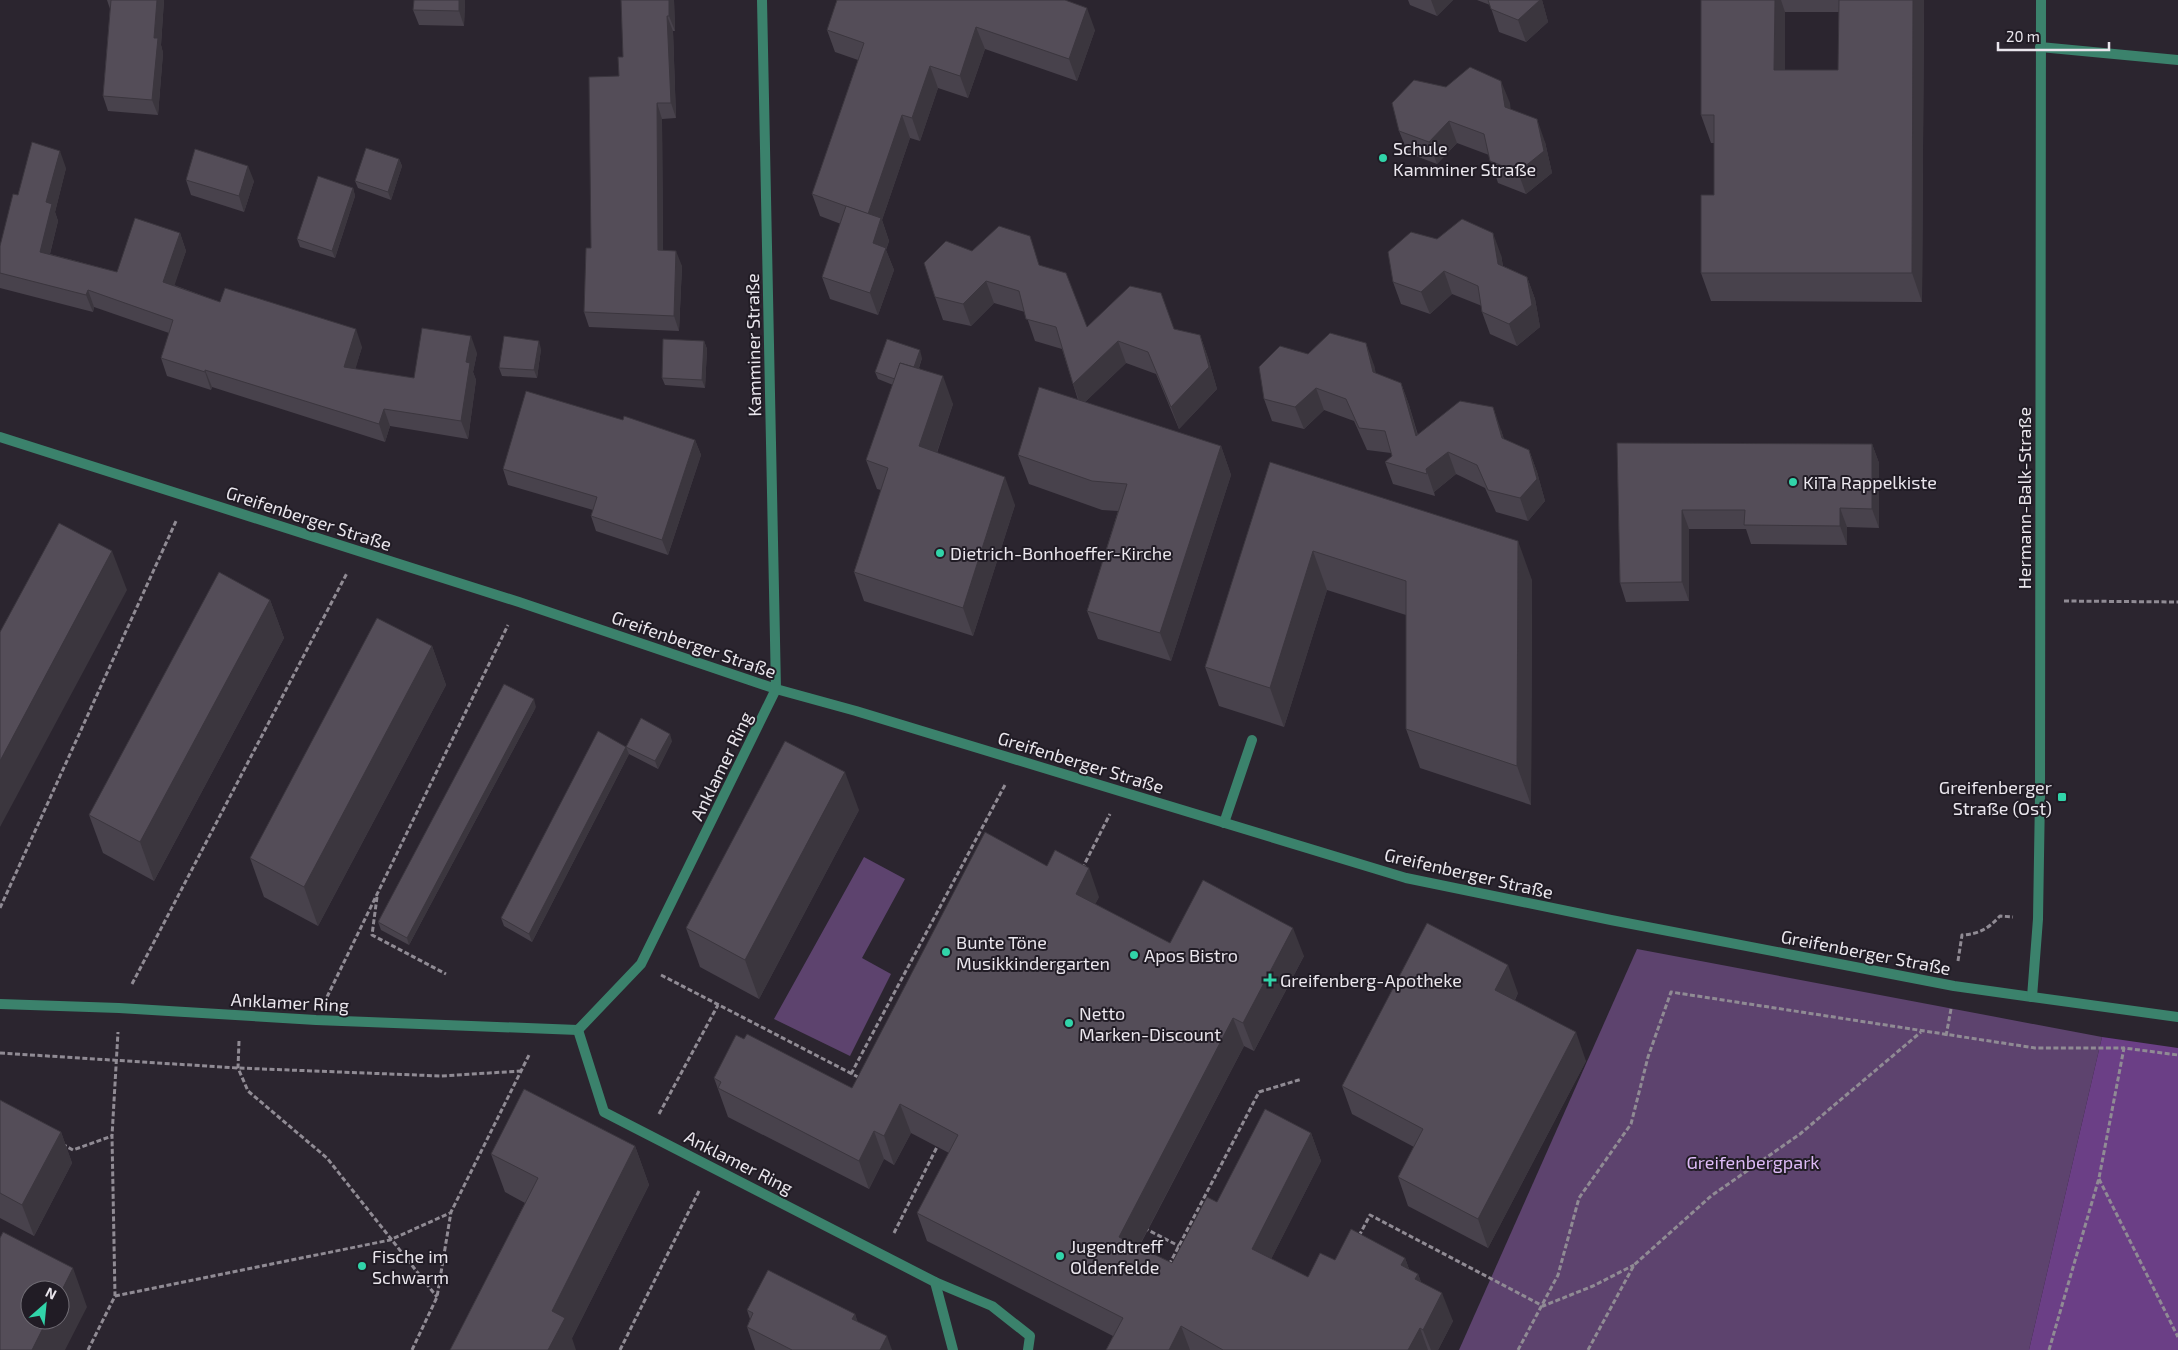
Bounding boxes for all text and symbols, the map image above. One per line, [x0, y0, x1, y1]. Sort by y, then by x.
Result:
scale bar [1998, 20, 2109, 52]
text: 20 m [2006, 27, 2040, 45]
place label: Schule Kamminer Straße [1393, 137, 1536, 180]
marker: Schule Kamminer Straße [1377, 152, 1389, 164]
street label: Kamminer Straße [741, 273, 765, 417]
street label: Hermann-Balk-Straße [2013, 407, 2035, 589]
place label: KiTa Rappelkiste [1803, 471, 1937, 493]
marker: KiTa Rappelkiste [1787, 476, 1799, 488]
street label: Greifenberger Straße [224, 481, 394, 555]
place label: Dietrich-Bonhoeffer-Kirche [950, 542, 1172, 564]
marker: Dietrich-Bonhoeffer-Kirche [934, 547, 946, 559]
street label: Greifenberger Straße [609, 606, 779, 682]
street label: Anklamer Ring [685, 708, 757, 824]
street label: Greifenberger Straße [995, 726, 1167, 798]
place label: Greifenberger Straße (Ost) [1939, 776, 2052, 819]
marker: Greifenberger Straße (Ost) [2056, 791, 2068, 803]
street label: Greifenberger Straße [1382, 843, 1556, 903]
street label: Greifenberger Straße [1779, 925, 1953, 979]
place label: Bunte Töne Musikkindergarten [956, 931, 1110, 974]
place label: Apos Bistro [1144, 944, 1238, 966]
marker: Bunte Töne Musikkindergarten [940, 946, 952, 958]
marker: Apos Bistro [1128, 949, 1140, 961]
place label: Greifenberg-Apotheke [1280, 969, 1462, 991]
marker: Greifenberg-Apotheke [1264, 974, 1276, 986]
street label: Anklamer Ring [230, 988, 350, 1016]
place label: Netto Marken-Discount [1079, 1002, 1221, 1045]
marker: Netto Marken-Discount [1063, 1017, 1075, 1029]
street label: Anklamer Ring [681, 1125, 797, 1199]
park label: Greifenbergpark [1686, 1151, 1820, 1173]
place label: Jugendtreff Oldenfelde [1070, 1235, 1164, 1278]
place label: Fische im Schwarm [372, 1245, 449, 1288]
marker: Jugendtreff Oldenfelde [1054, 1250, 1066, 1262]
marker: Fische im Schwarm [356, 1260, 368, 1272]
north arrow [20, 1280, 70, 1330]
text: N [43, 1283, 59, 1303]

